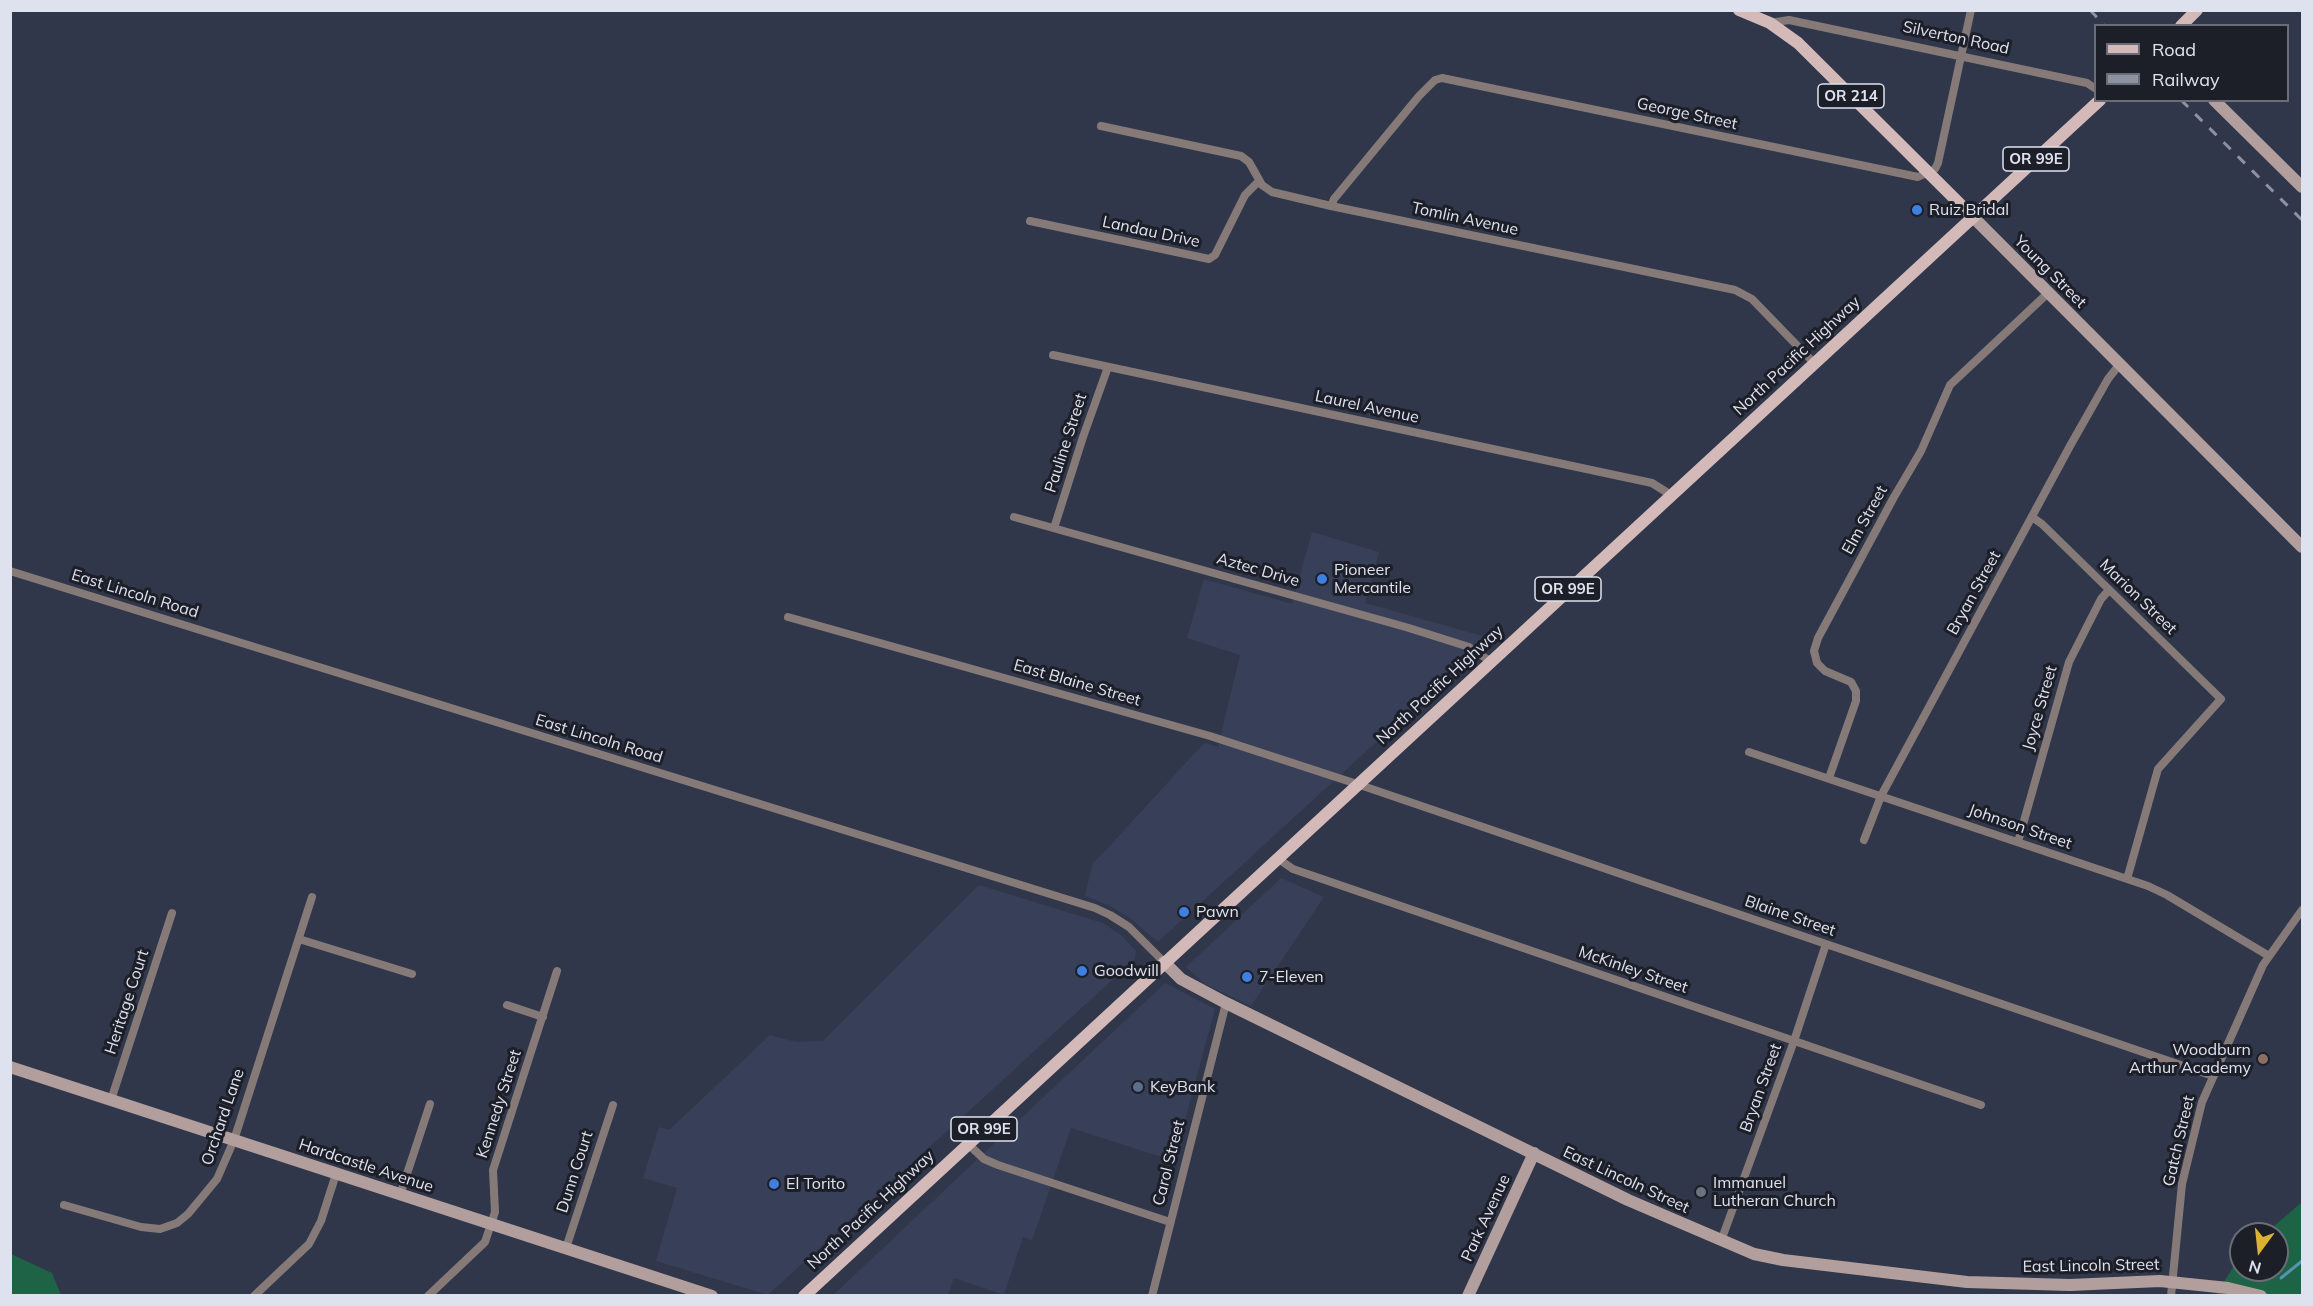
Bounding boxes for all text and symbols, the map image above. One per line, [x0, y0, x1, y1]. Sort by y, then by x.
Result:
street label: Silverton Road [1901, 17, 2011, 59]
legend [2094, 24, 2289, 102]
text: Road [2152, 38, 2196, 61]
text: Railway [2152, 68, 2220, 91]
road number: OR 214 [1818, 84, 1884, 108]
street label: George Street [1635, 94, 1739, 134]
road number: OR 99E [2003, 147, 2069, 171]
street label: Tomlin Avenue [1410, 198, 1520, 240]
place label: Ruiz Bridal [1929, 200, 2009, 220]
marker: Ruiz Bridal [1910, 203, 1924, 217]
street label: Landau Drive [1101, 212, 1201, 252]
street label: Young Street [2010, 232, 2090, 312]
street label: North Pacific Highway [1730, 292, 1864, 420]
street label: Laurel Avenue [1313, 387, 1421, 427]
street label: Pauline Street [1041, 391, 1091, 495]
street label: Elm Street [1838, 482, 1892, 558]
street label: Bryan Street [1943, 548, 2005, 638]
street label: Aztec Drive [1214, 549, 1302, 591]
street label: Marion Street [2095, 555, 2181, 639]
place label: Pioneer Mercantile [1334, 560, 1411, 598]
street label: East Lincoln Road [69, 566, 201, 622]
marker: Pioneer Mercantile [1315, 572, 1329, 586]
road number: OR 99E [1535, 577, 1601, 601]
street label: North Pacific Highway [1373, 621, 1507, 749]
street label: East Blaine Street [1011, 656, 1143, 710]
street label: Joyce Street [2019, 663, 2061, 753]
street label: East Lincoln Road [533, 711, 665, 767]
street label: Johnson Street [1966, 800, 2074, 854]
street label: Blaine Street [1742, 892, 1838, 940]
place label: Pawn [1196, 902, 1239, 922]
marker: Pawn [1177, 905, 1191, 919]
street label: McKinley Street [1576, 942, 1690, 998]
street label: Heritage Court [101, 947, 153, 1057]
place label: Goodwill [1094, 961, 1159, 981]
marker: Goodwill [1075, 964, 1089, 978]
place label: 7-Eleven [1259, 967, 1324, 987]
marker: 7-Eleven [1240, 970, 1254, 984]
place label: Woodburn Arthur Academy [2129, 1040, 2251, 1078]
street label: Bryan Street [1736, 1041, 1786, 1135]
street label: Kennedy Street [472, 1047, 526, 1161]
marker: Woodburn Arthur Academy [2256, 1052, 2270, 1066]
street label: Orchard Lane [198, 1066, 248, 1168]
place label: KeyBank [1150, 1077, 1215, 1097]
marker: KeyBank [1131, 1080, 1145, 1094]
street label: Gatch Street [2159, 1094, 2199, 1188]
road number: OR 99E [951, 1117, 1017, 1141]
street label: Carol Street [1149, 1118, 1189, 1208]
street label: Dunn Court [553, 1129, 597, 1215]
street label: Hardcastle Avenue [296, 1135, 436, 1197]
street label: East Lincoln Street [1560, 1142, 1692, 1218]
street label: North Pacific Highway [804, 1146, 938, 1274]
street label: Park Avenue [1458, 1172, 1514, 1264]
place label: Immanuel Lutheran Church [1713, 1173, 1836, 1211]
place label: El Torito [786, 1174, 845, 1194]
marker: El Torito [767, 1177, 781, 1191]
marker: Immanuel Lutheran Church [1694, 1185, 1708, 1199]
north arrow [2229, 1222, 2289, 1282]
street label: East Lincoln Street [2022, 1255, 2160, 1277]
text: N [2246, 1256, 2263, 1279]

